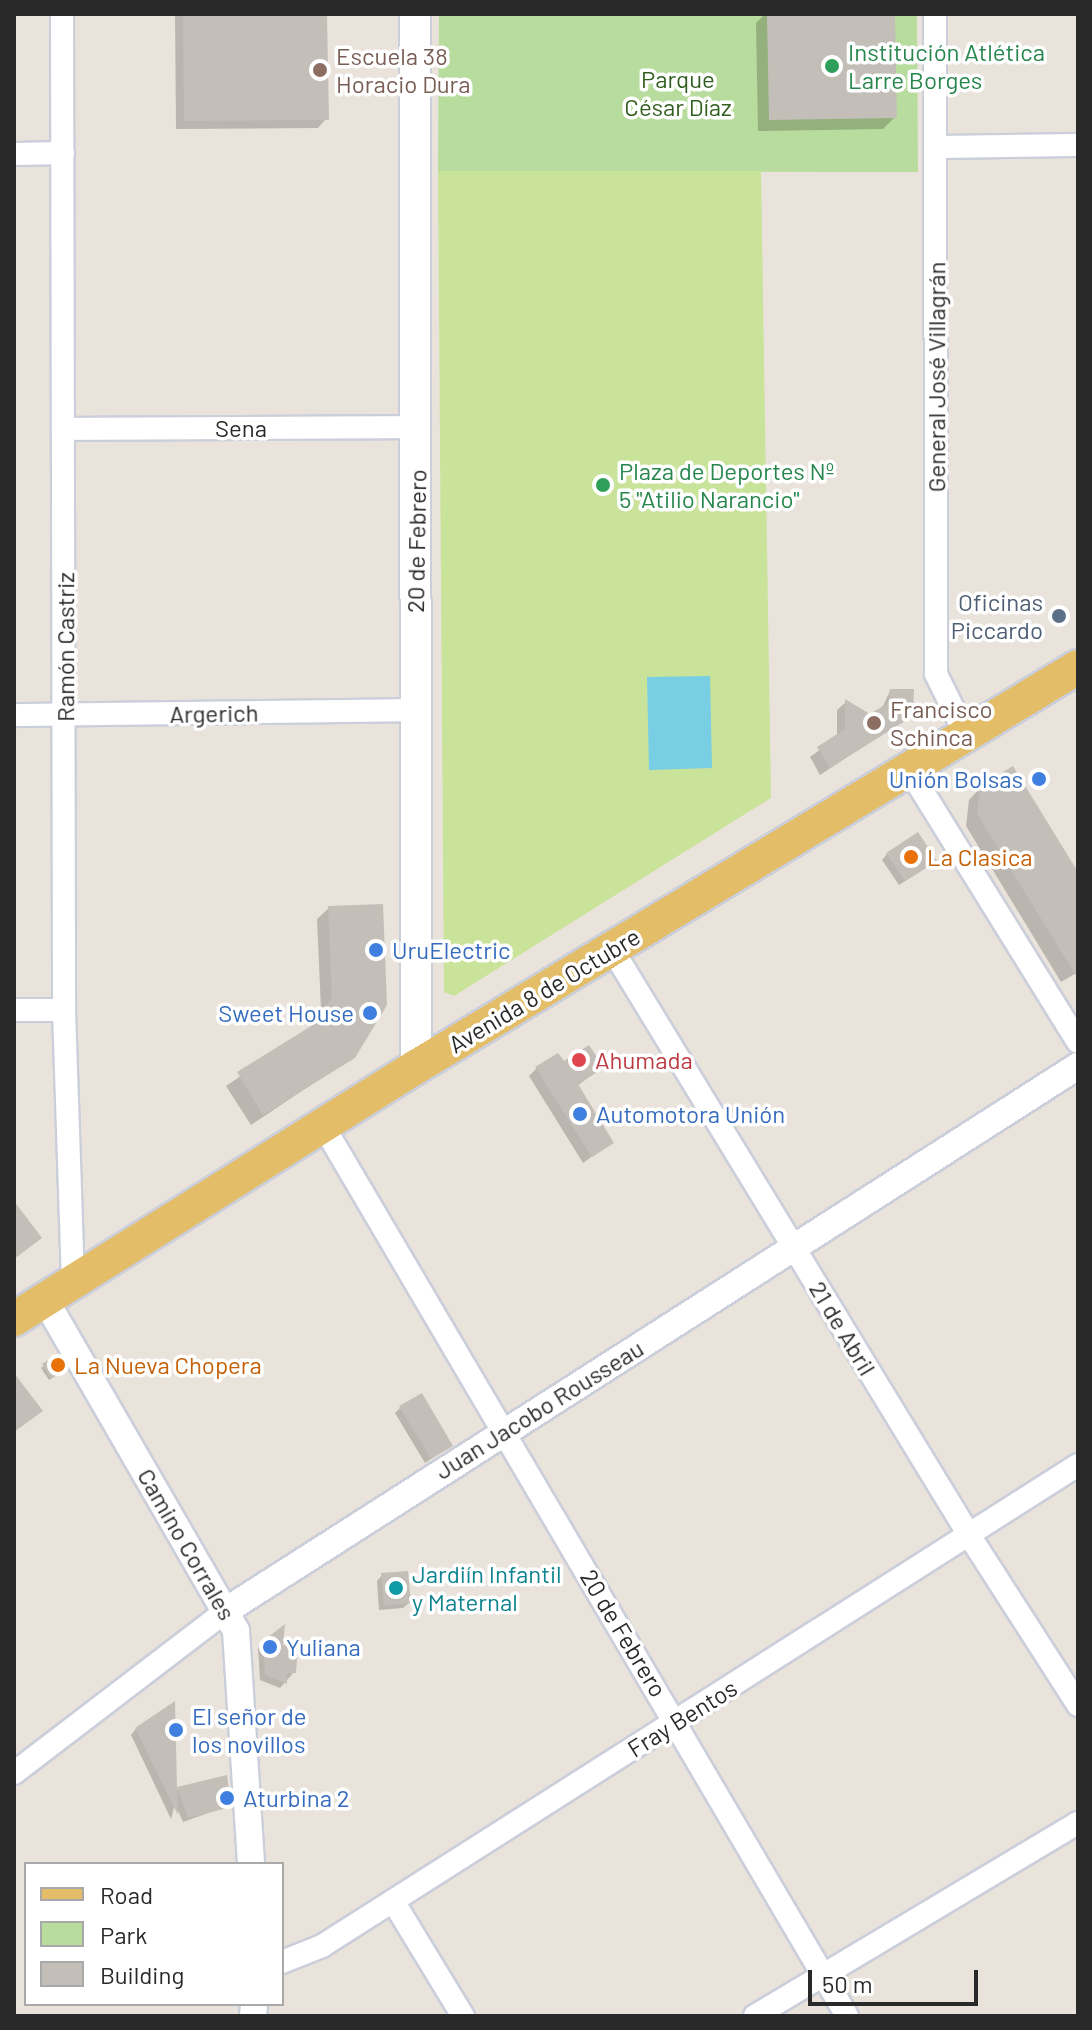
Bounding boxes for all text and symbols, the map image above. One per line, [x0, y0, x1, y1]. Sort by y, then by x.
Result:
place label: Institución Atlética Larre Borges [848, 38, 1045, 94]
place label: Escuela 38 Horacio Dura [336, 42, 471, 98]
marker: Institución Atlética Larre Borges [823, 57, 841, 75]
marker: Escuela 38 Horacio Dura [311, 61, 329, 79]
park label: Parque César Díaz [624, 65, 732, 121]
street label: General José Villagrán [922, 262, 950, 492]
street label: Sena [215, 414, 267, 442]
place label: Plaza de Deportes Nº 5 "Atilio Narancio" [619, 457, 834, 513]
street label: 20 de Febrero [400, 469, 432, 613]
marker: Plaza de Deportes Nº 5 "Atilio Narancio" [594, 476, 612, 494]
street label: Ramón Castriz [51, 572, 79, 722]
place label: Oficinas Piccardo [951, 588, 1043, 644]
marker: Oficinas Piccardo [1050, 607, 1068, 625]
place label: Francisco Schinca [890, 695, 993, 751]
street label: Argerich [169, 698, 259, 728]
marker: Francisco Schinca [865, 714, 883, 732]
place label: Unión Bolsas [889, 765, 1023, 793]
marker: Unión Bolsas [1030, 770, 1048, 788]
place label: La Clasica [927, 843, 1032, 871]
marker: La Clasica [902, 848, 920, 866]
street label: Avenida 8 de Octubre [443, 921, 645, 1059]
place label: UruElectric [392, 936, 511, 964]
marker: UruElectric [367, 941, 385, 959]
place label: Sweet House [218, 999, 354, 1027]
marker: Sweet House [361, 1004, 379, 1022]
place label: Ahumada [595, 1046, 693, 1074]
marker: Ahumada [570, 1051, 588, 1069]
place label: Automotora Unión [596, 1100, 785, 1128]
marker: Automotora Unión [571, 1105, 589, 1123]
street label: 21 de Abril [804, 1276, 882, 1380]
street label: Juan Jacobo Rousseau [430, 1333, 648, 1485]
place label: La Nueva Chopera [74, 1351, 262, 1379]
marker: La Nueva Chopera [49, 1356, 67, 1374]
street label: Camino Corrales [132, 1463, 242, 1625]
place label: Jardiín Infantil y Maternal [412, 1560, 562, 1616]
street label: 20 de Febrero [575, 1564, 673, 1702]
marker: Jardiín Infantil y Maternal [387, 1579, 405, 1597]
place label: Yuliana [286, 1633, 361, 1661]
marker: Yuliana [261, 1638, 279, 1656]
street label: Fray Bentos [622, 1673, 742, 1763]
place label: El señor de los novillos [192, 1702, 307, 1758]
marker: El señor de los novillos [167, 1721, 185, 1739]
place label: Aturbina 2 [243, 1784, 350, 1812]
marker: Aturbina 2 [218, 1789, 236, 1807]
legend [24, 1862, 284, 2006]
text: Road [100, 1880, 153, 1909]
text: Park [100, 1920, 147, 1949]
scale bar [812, 1954, 982, 2004]
text: Building [100, 1960, 184, 1989]
text: 50 m [822, 1969, 873, 1998]

